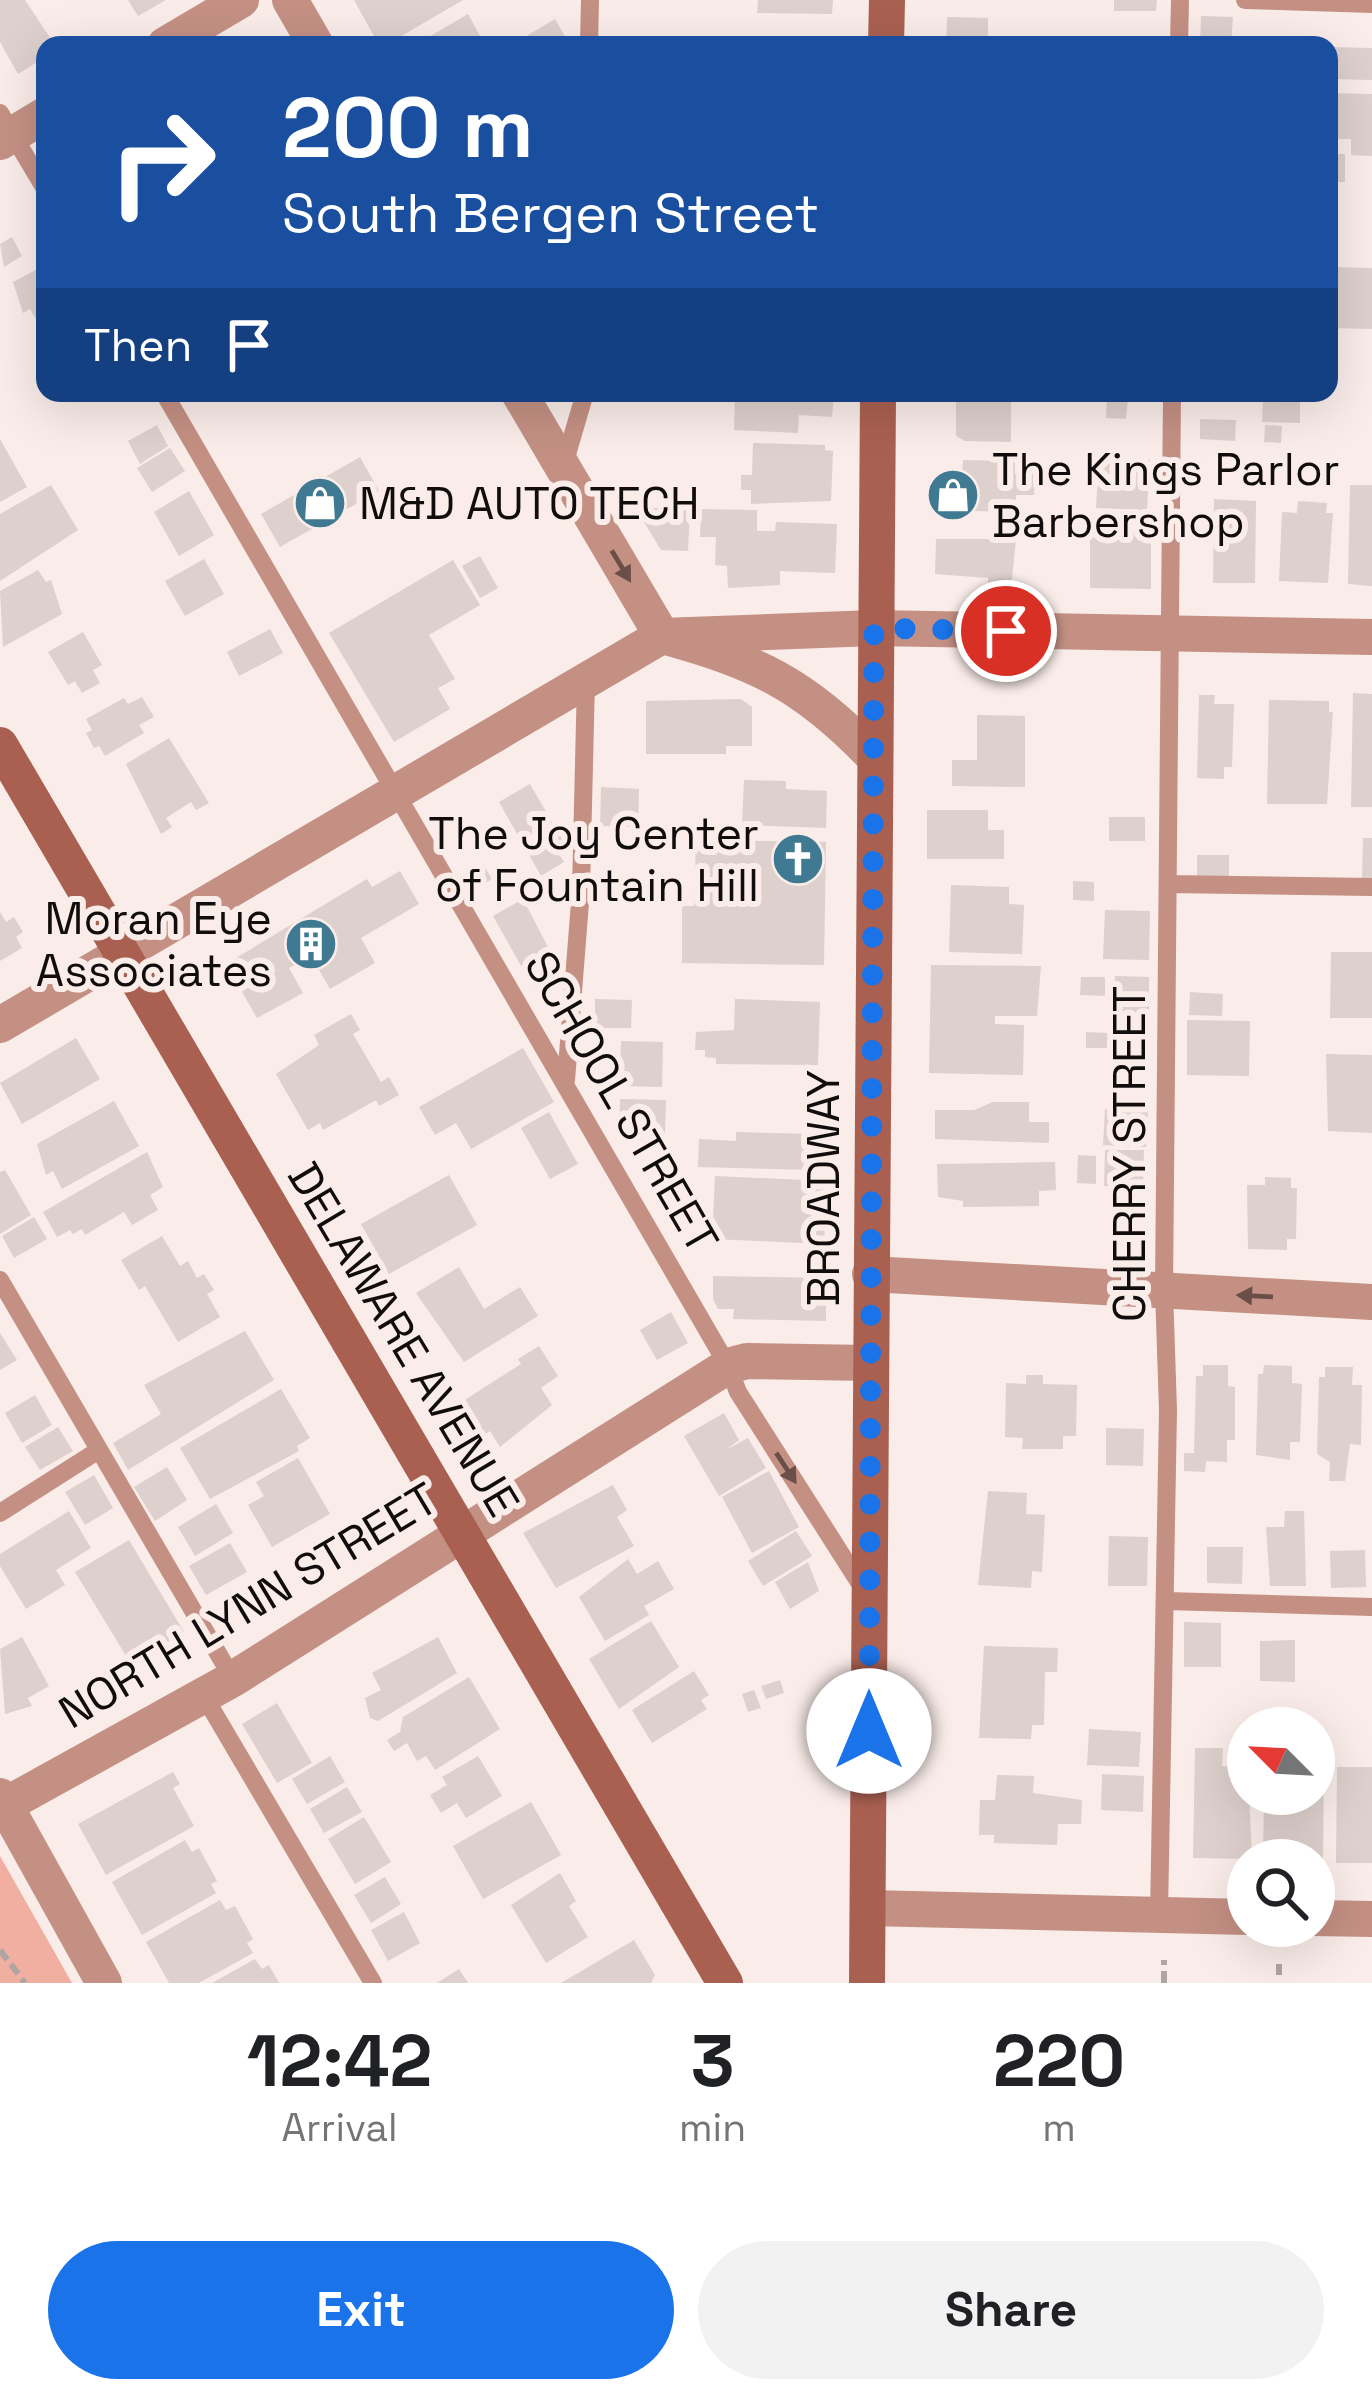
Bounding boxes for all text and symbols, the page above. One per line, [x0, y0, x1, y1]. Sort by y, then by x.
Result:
text: 200 m [282, 74, 534, 182]
icon: right [84, 84, 240, 240]
text: South Bergen Street [282, 179, 819, 248]
icon: arrive [216, 312, 282, 378]
text: Then [84, 317, 192, 374]
place label: The Kings Parlor Barbershop [992, 441, 1340, 550]
shop icon: The Kings Parlor Barbershop [925, 467, 981, 523]
shop icon: M&D AUTO TECH [292, 475, 348, 531]
place label: M&D AUTO TECH [359, 475, 699, 532]
one-way arrow [610, 549, 631, 583]
pin [955, 580, 1057, 682]
icon: arrive [973, 598, 1039, 664]
place label: The Joy Center of Fountain Hill [428, 805, 759, 914]
church icon: The Joy Center of Fountain Hill [770, 831, 826, 887]
place label: Moran Eye Associates [36, 890, 272, 999]
building icon: Moran Eye Associates [283, 916, 339, 972]
street label: SCHOOL STREET [512, 941, 731, 1263]
street label: CHERRY STREET [1101, 986, 1158, 1322]
street label: BROADWAY [795, 1070, 852, 1306]
street label: DELAWARE AVENUE [275, 1152, 532, 1526]
one-way arrow [1235, 1286, 1273, 1305]
one-way arrow [774, 1451, 796, 1484]
street label: NORTH LYNN STREET [49, 1470, 448, 1741]
position arrow [806, 1668, 932, 1794]
north arrow [1227, 1707, 1335, 1815]
map controls [1227, 1707, 1335, 1947]
button: search [1227, 1839, 1335, 1947]
text: 12:42 [247, 2015, 432, 2107]
text: 3 [691, 2015, 734, 2107]
text: 220 [993, 2015, 1125, 2107]
text: Arrival [282, 2103, 397, 2152]
text: min [679, 2103, 746, 2152]
text: m [1042, 2103, 1076, 2152]
button: Exit [48, 2241, 674, 2379]
button: Share [698, 2241, 1324, 2379]

